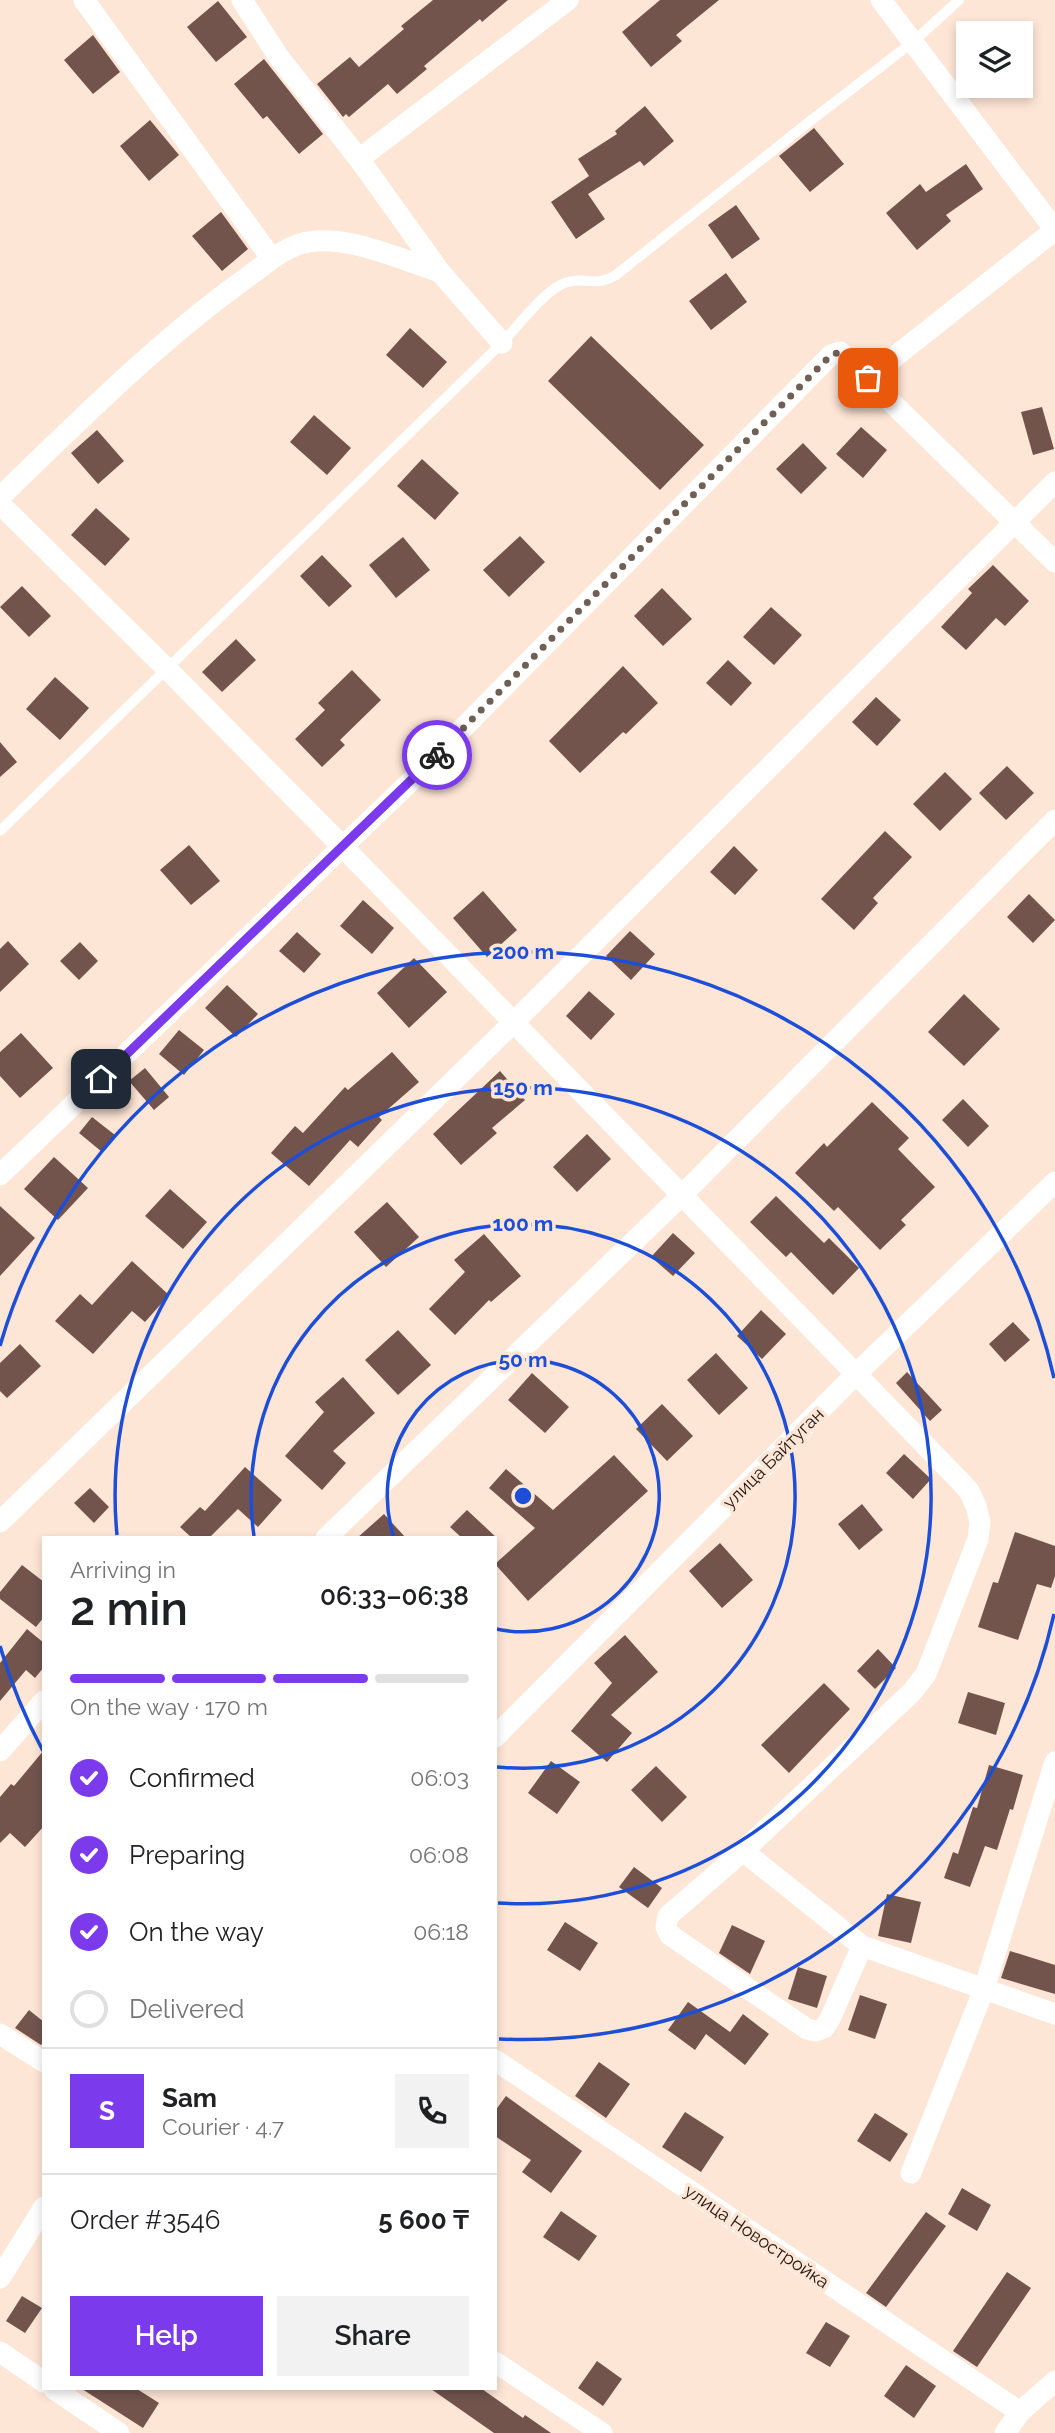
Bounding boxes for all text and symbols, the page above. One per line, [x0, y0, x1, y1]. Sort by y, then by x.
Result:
map controls [956, 21, 1033, 98]
button: layers [956, 21, 1033, 98]
pin [838, 348, 898, 408]
icon: bag [849, 359, 887, 397]
courier [402, 720, 472, 790]
icon: bike [418, 736, 456, 774]
text: 200 m [492, 939, 554, 964]
pin [71, 1049, 131, 1109]
icon: home [82, 1060, 120, 1098]
text: 150 m [493, 1075, 553, 1100]
text: 100 m [493, 1211, 553, 1236]
text: 50 m [498, 1347, 548, 1372]
street label: улица Байтуган [718, 1403, 828, 1513]
centre of rings [511, 1484, 535, 1508]
text: Arriving in [70, 1556, 176, 1583]
text: 06:33–06:38 [320, 1581, 469, 1611]
text: 2 min [70, 1582, 188, 1636]
text: On the way · 170 m [70, 1693, 268, 1720]
icon: check [70, 1759, 108, 1797]
text: Confirmed [129, 1763, 255, 1793]
text: 06:03 [410, 1764, 469, 1791]
icon: check [70, 1836, 108, 1874]
text: Preparing [129, 1840, 245, 1870]
text: 06:08 [409, 1841, 469, 1868]
icon: check [70, 1913, 108, 1951]
text: On the way [129, 1917, 264, 1947]
text: 06:18 [413, 1918, 469, 1945]
text: Delivered [129, 1994, 244, 2024]
button: phone [395, 2074, 469, 2148]
text: Sam [162, 2083, 217, 2113]
text: S [99, 2096, 115, 2126]
text: Courier · 4.7 [162, 2113, 284, 2140]
street label: улица Новостройка [681, 2180, 833, 2292]
text: Order #3546 [70, 2205, 220, 2235]
text: 5 600 ₸ [378, 2205, 469, 2235]
button: Help [70, 2296, 263, 2376]
button: Share [277, 2296, 469, 2376]

